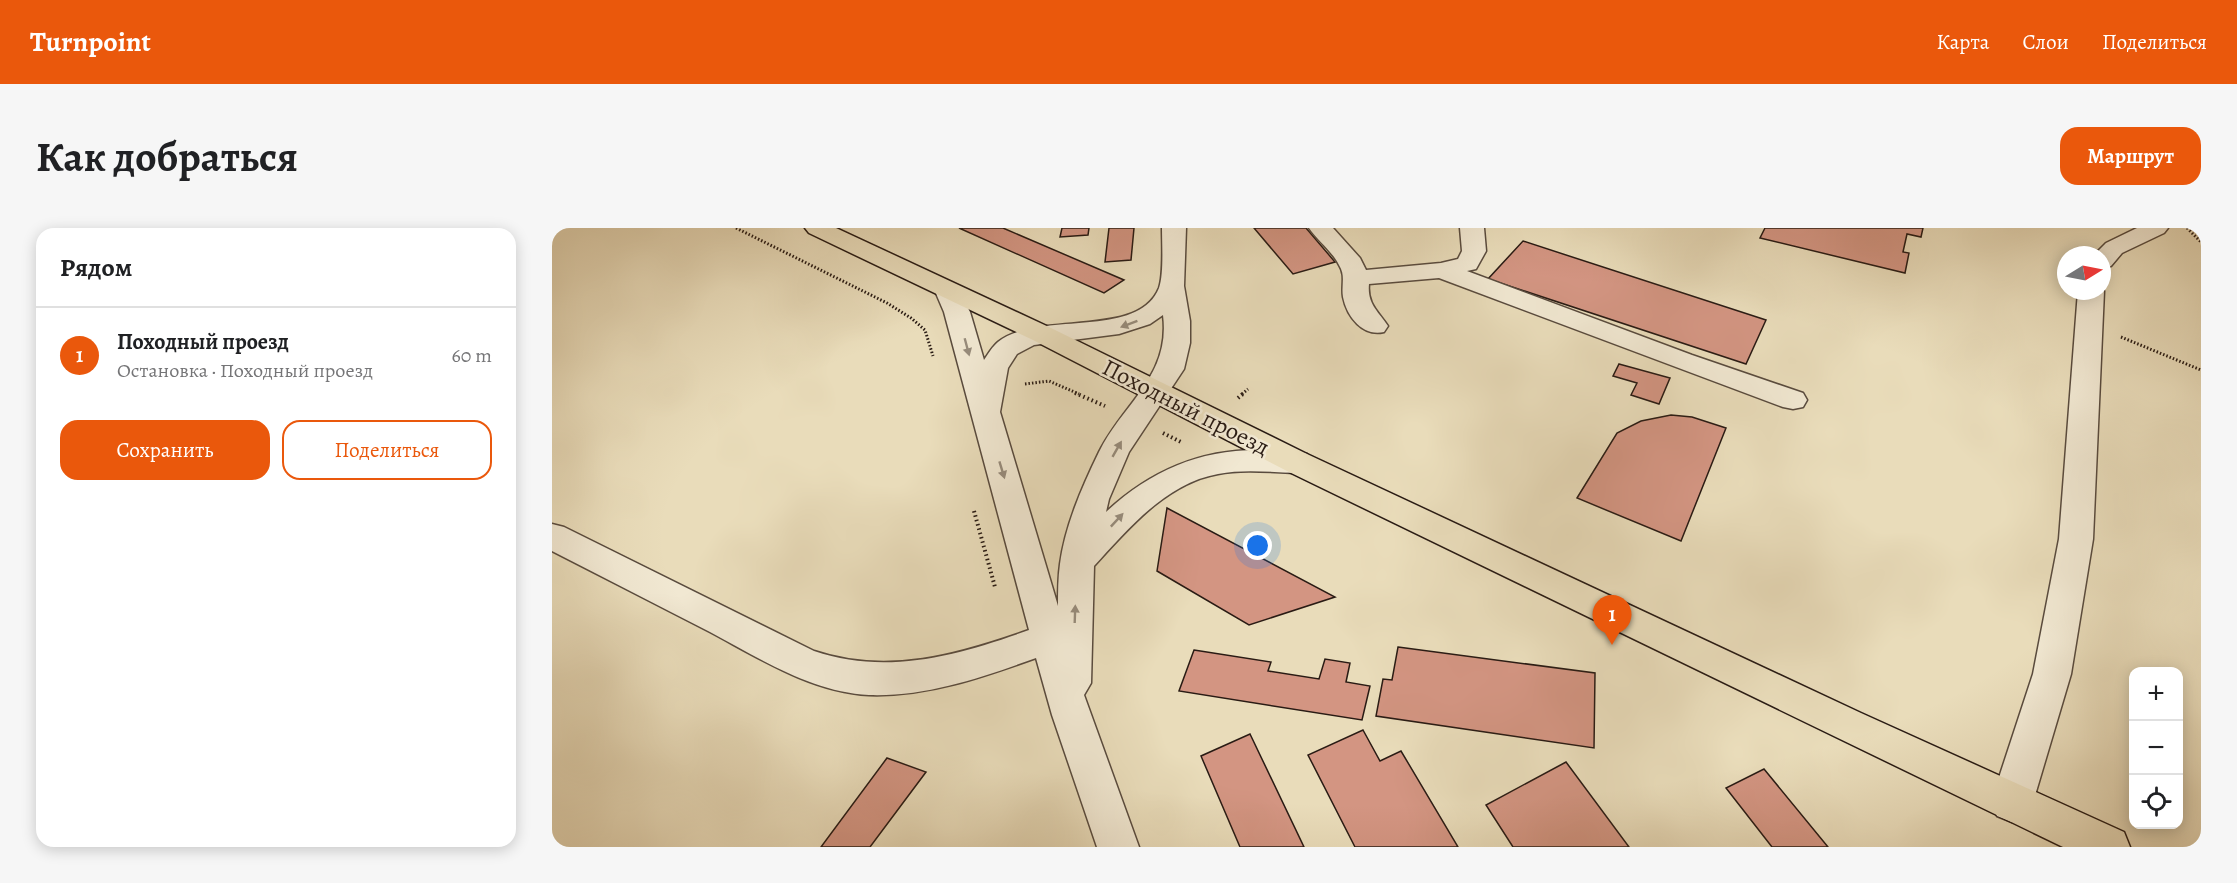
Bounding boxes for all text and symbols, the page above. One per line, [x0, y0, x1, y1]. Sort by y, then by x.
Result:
text: Turnpoint [30, 23, 151, 61]
text: Карта [1936, 28, 1989, 56]
text: Слои [2022, 28, 2069, 56]
text: Поделиться [2102, 28, 2207, 56]
button: Маршрут [2060, 127, 2201, 185]
text: Как добраться [36, 128, 298, 185]
north arrow [2057, 246, 2111, 300]
text: Рядом [60, 250, 132, 285]
one-way arrow [1120, 319, 1138, 329]
text: Походный проезд [117, 327, 289, 357]
one-way arrow [963, 338, 972, 356]
text: 1 [76, 342, 83, 369]
text: 60 m [452, 342, 492, 369]
street label: Походный проезд [1097, 351, 1275, 463]
text: Остановка · Походный проезд [117, 357, 373, 384]
button: Сохранить [60, 420, 270, 480]
button: Поделиться [282, 420, 492, 480]
one-way arrow [1112, 440, 1122, 457]
one-way arrow [998, 461, 1007, 479]
one-way arrow [1109, 513, 1123, 527]
your location [1243, 531, 1272, 560]
pin: 1 [1592, 596, 1632, 645]
one-way arrow [1070, 605, 1079, 624]
map controls [2129, 667, 2183, 829]
button: + [2129, 667, 2183, 721]
button: − [2129, 721, 2183, 775]
button: locate [2129, 775, 2183, 829]

